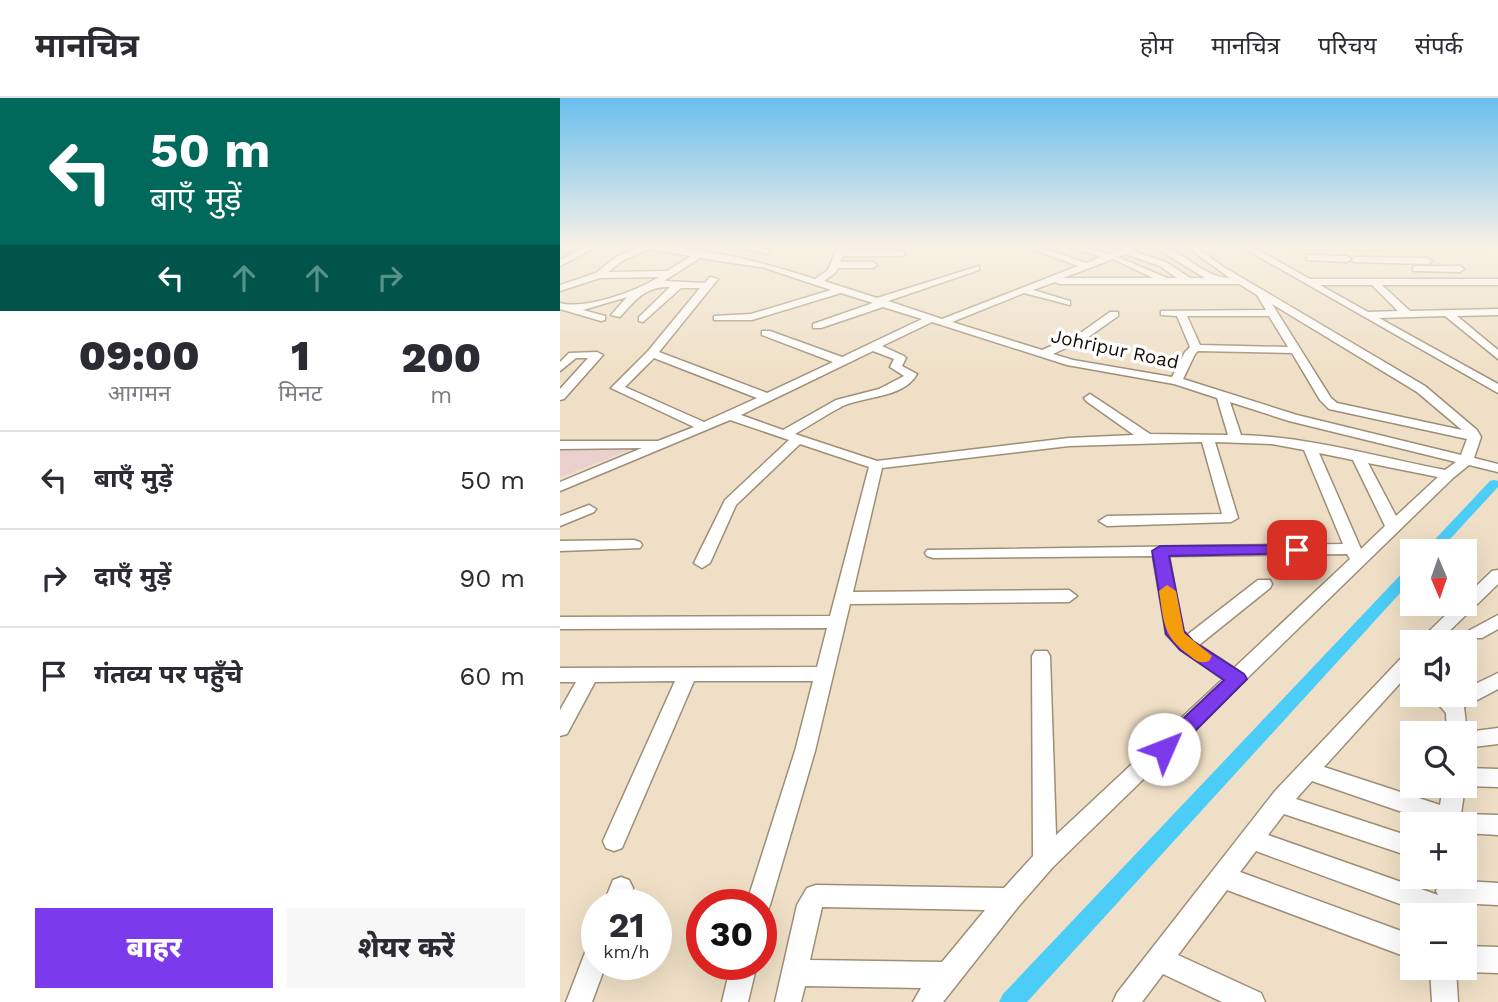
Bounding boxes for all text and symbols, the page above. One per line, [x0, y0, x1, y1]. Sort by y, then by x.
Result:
text: मानचित्र [35, 26, 139, 65]
text: होम [1140, 32, 1173, 60]
text: मानचित्र [1211, 32, 1280, 60]
text: परिचय [1318, 32, 1377, 60]
text: संपर्क [1415, 32, 1463, 60]
text: 50 m [150, 121, 270, 179]
icon: left [35, 126, 126, 217]
text: बाएँ मुड़ें [150, 180, 241, 218]
icon: left [152, 259, 190, 297]
icon: ahead [225, 259, 263, 297]
icon: ahead [298, 259, 336, 297]
icon: right [371, 259, 409, 297]
street label: Johripur Road [1049, 324, 1181, 374]
text: 09:00 [79, 331, 200, 380]
text: 1 [291, 331, 310, 380]
text: 200 [401, 333, 481, 382]
text: आगमन [108, 380, 171, 407]
text: मिनट [278, 380, 322, 407]
text: m [430, 382, 452, 409]
icon: left [35, 461, 73, 499]
text: बाएँ मुड़ें [94, 463, 173, 493]
text: 50 m [460, 465, 525, 495]
pin [1267, 520, 1327, 580]
icon: arrive [1278, 531, 1316, 569]
north arrow [1400, 539, 1477, 616]
map controls [1400, 539, 1477, 980]
icon: right [35, 559, 73, 597]
text: दाएँ मुड़ें [94, 561, 171, 591]
text: 90 m [459, 563, 525, 593]
button: sound [1400, 630, 1477, 707]
icon: arrive [35, 657, 73, 695]
text: गंतव्य पर पहुँचे [94, 659, 243, 689]
text: 60 m [459, 661, 525, 691]
position arrow [1127, 712, 1201, 786]
button: search [1400, 721, 1477, 798]
button: + [1400, 812, 1477, 889]
speed limit sign: 30 [686, 889, 777, 980]
button: − [1400, 903, 1477, 980]
text: 21 [609, 904, 644, 946]
button: बाहर [35, 908, 273, 988]
button: शेयर करें [287, 908, 525, 988]
text: km/h [603, 941, 650, 962]

